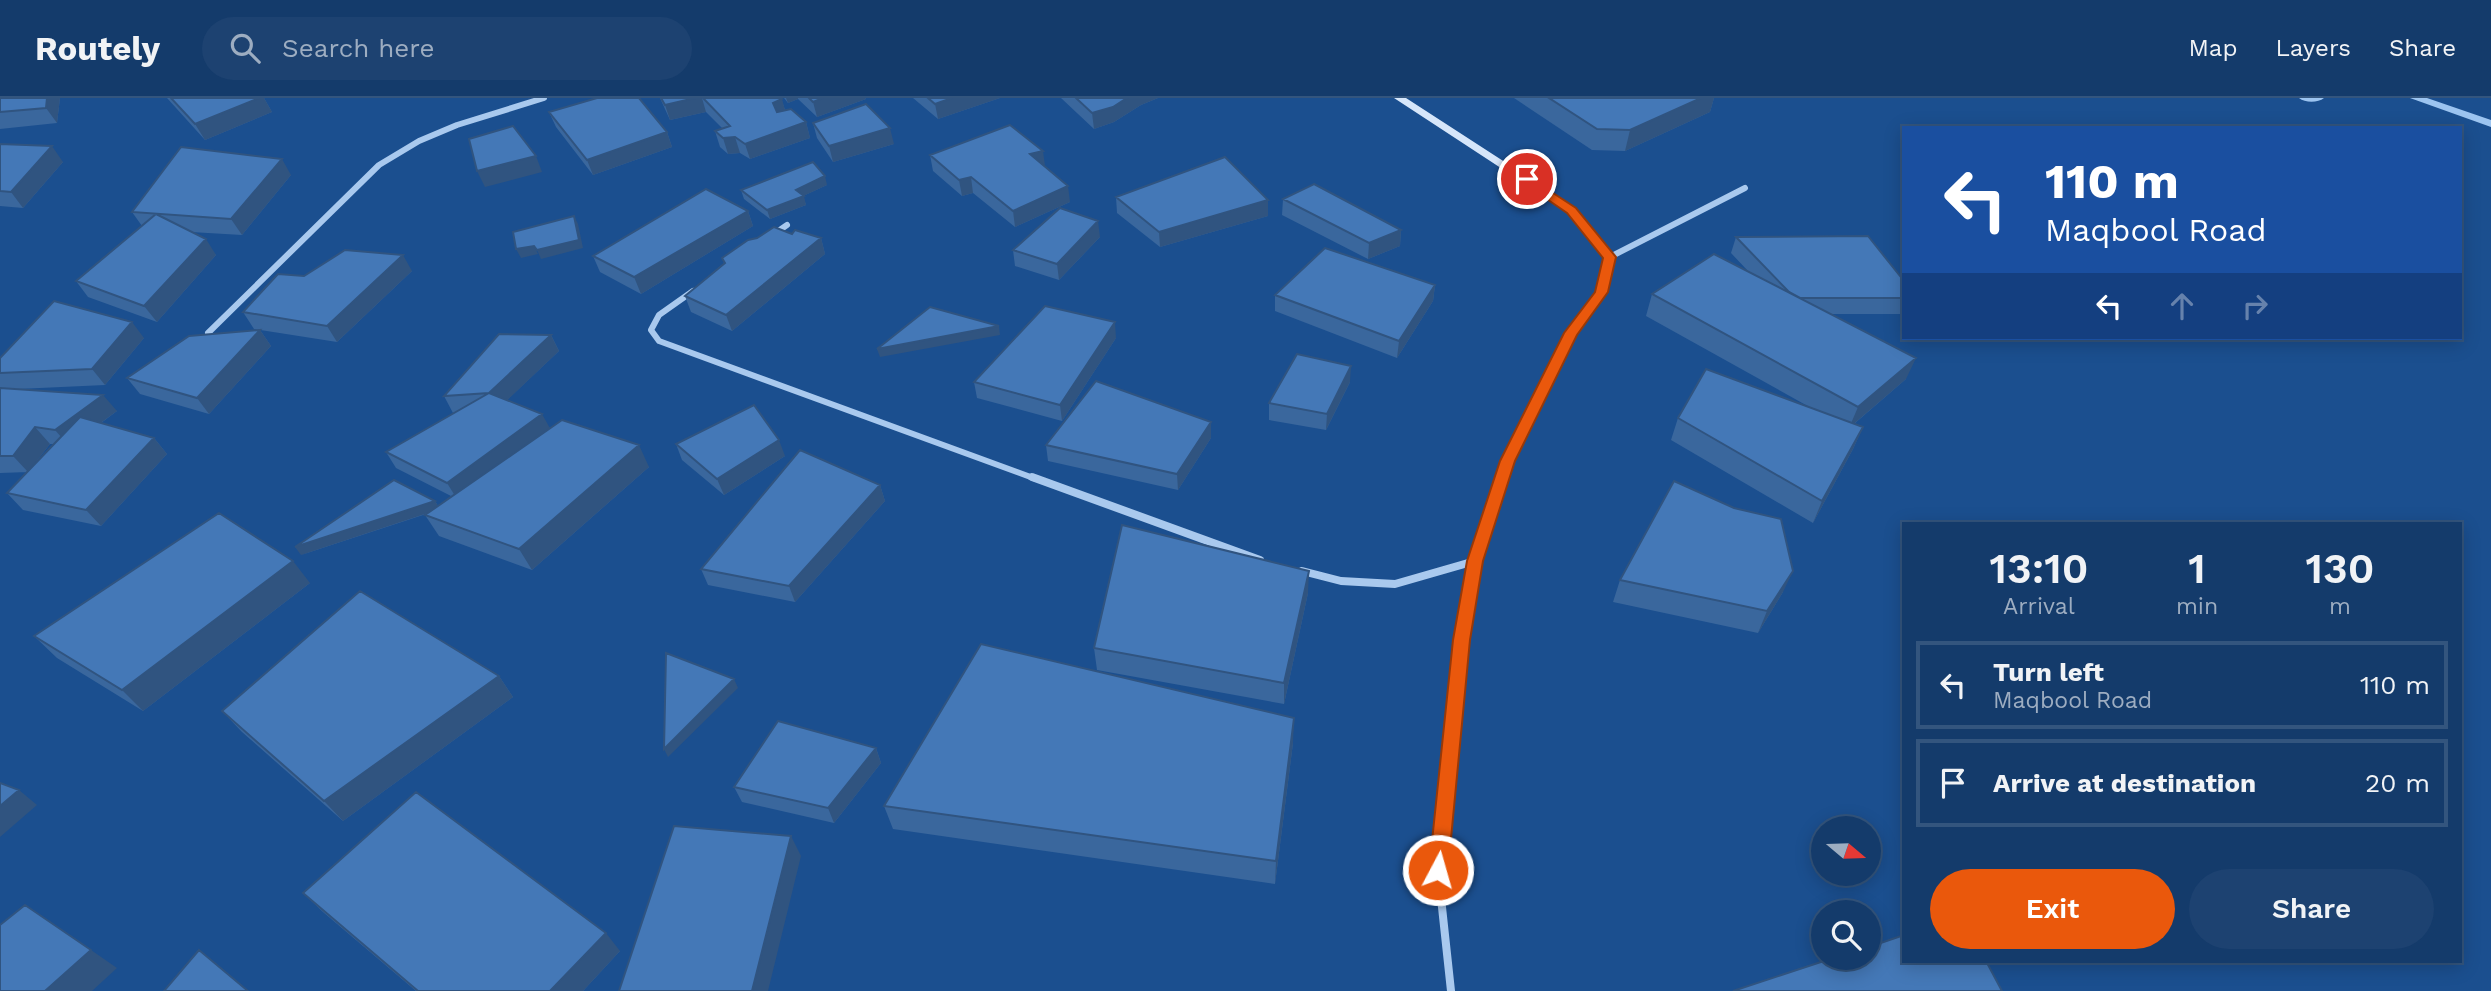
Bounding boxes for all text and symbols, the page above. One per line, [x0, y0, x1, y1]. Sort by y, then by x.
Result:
search box [202, 17, 692, 80]
text: Routely [35, 29, 160, 68]
icon: search [226, 29, 264, 67]
text: Search here [282, 33, 434, 63]
text: Map [2189, 34, 2237, 62]
text: Layers [2275, 34, 2351, 62]
text: Share [2389, 34, 2456, 62]
pin [1497, 149, 1557, 209]
text: 110 m [2045, 152, 2179, 210]
icon: left [1930, 154, 2021, 245]
icon: arrive [1508, 160, 1546, 198]
text: Maqbool Road [2045, 211, 2266, 249]
icon: left [2090, 287, 2128, 325]
icon: ahead [2163, 287, 2201, 325]
icon: right [2236, 287, 2274, 325]
text: 13:10 [1989, 544, 2088, 593]
text: 1 [2188, 544, 2206, 593]
text: 130 [2306, 544, 2375, 593]
text: Arrival [2003, 593, 2075, 620]
text: min [2176, 593, 2218, 620]
text: m [2329, 593, 2351, 620]
text: Turn left [1993, 657, 2104, 687]
icon: left [1934, 666, 1972, 704]
text: 110 m [2360, 670, 2430, 700]
text: Maqbool Road [1993, 687, 2152, 714]
icon: arrive [1934, 764, 1972, 802]
text: Arrive at destination [1993, 768, 2256, 798]
text: 20 m [2365, 768, 2430, 798]
north arrow [1811, 816, 1881, 886]
map controls [1811, 816, 1881, 970]
position arrow [1401, 833, 1475, 907]
button: Exit [1930, 869, 2175, 949]
button: Share [2189, 869, 2434, 949]
button: search [1811, 900, 1881, 970]

